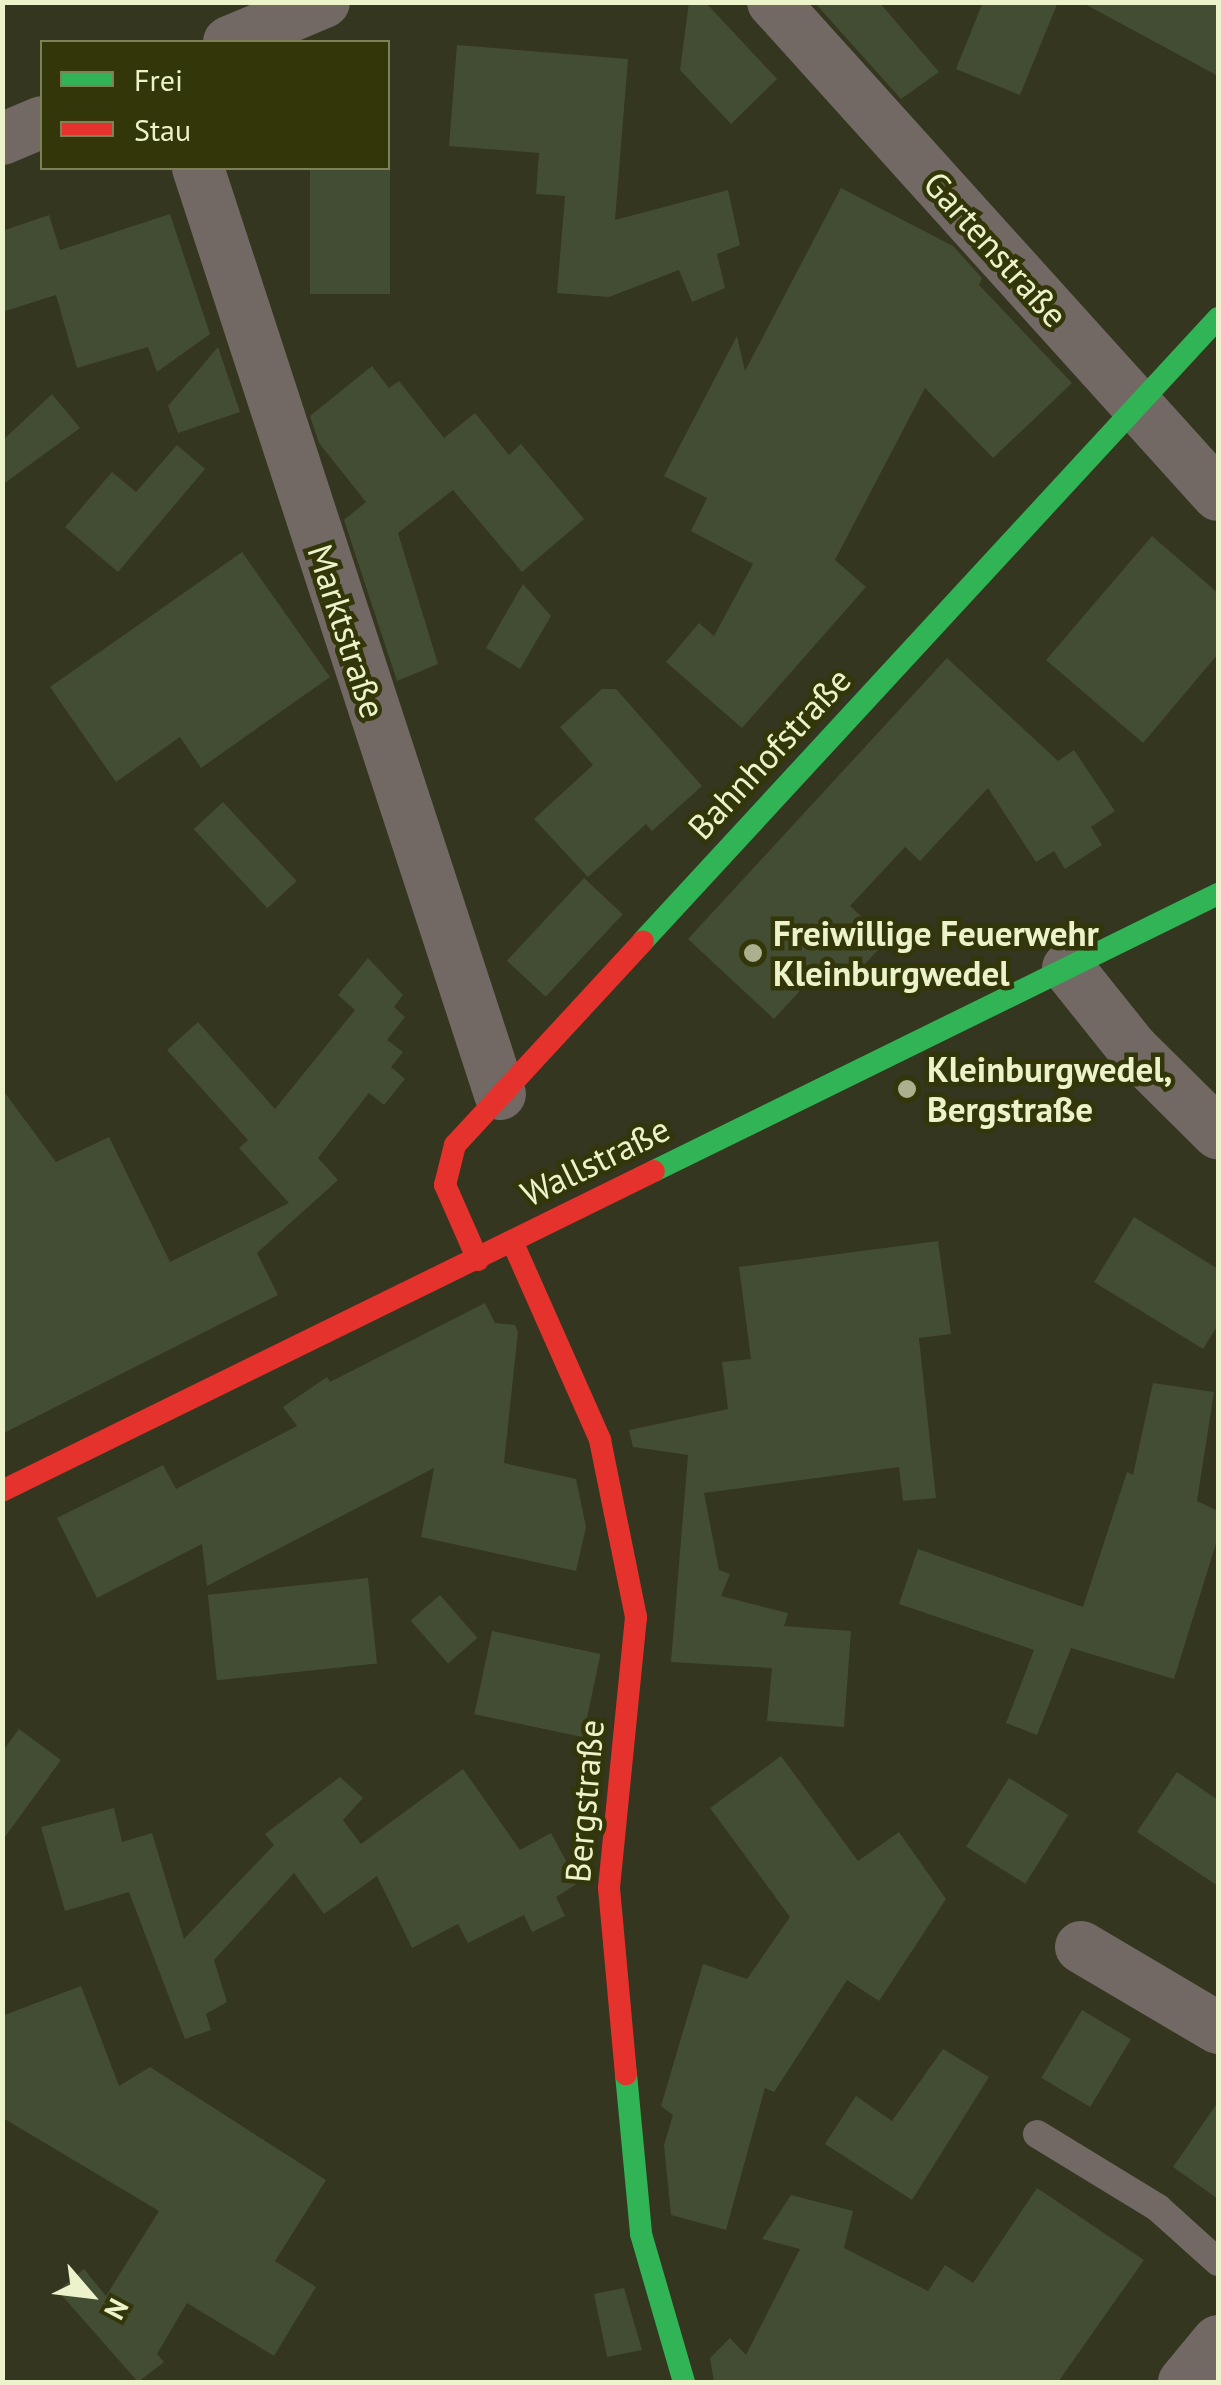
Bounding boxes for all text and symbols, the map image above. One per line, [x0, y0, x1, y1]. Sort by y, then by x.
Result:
legend [40, 40, 390, 170]
text: Frei [134, 60, 183, 99]
text: Stau [134, 110, 191, 149]
street label: Gartenstraße [915, 163, 1077, 335]
street label: Marktstraße [299, 539, 395, 723]
street label: Bahnhofstraße [679, 659, 859, 847]
place label: Freiwillige Feuerwehr Kleinburgwedel [773, 912, 1099, 994]
marker: Freiwillige Feuerwehr Kleinburgwedel [742, 942, 764, 964]
place label: Kleinburgwedel, Bergstraße [927, 1048, 1172, 1130]
marker: Kleinburgwedel, Bergstraße [896, 1078, 918, 1100]
street label: Wallstraße [514, 1107, 676, 1215]
street label: Bergstraße [556, 1718, 612, 1884]
north arrow [40, 2245, 140, 2345]
text: N [96, 2293, 138, 2326]

